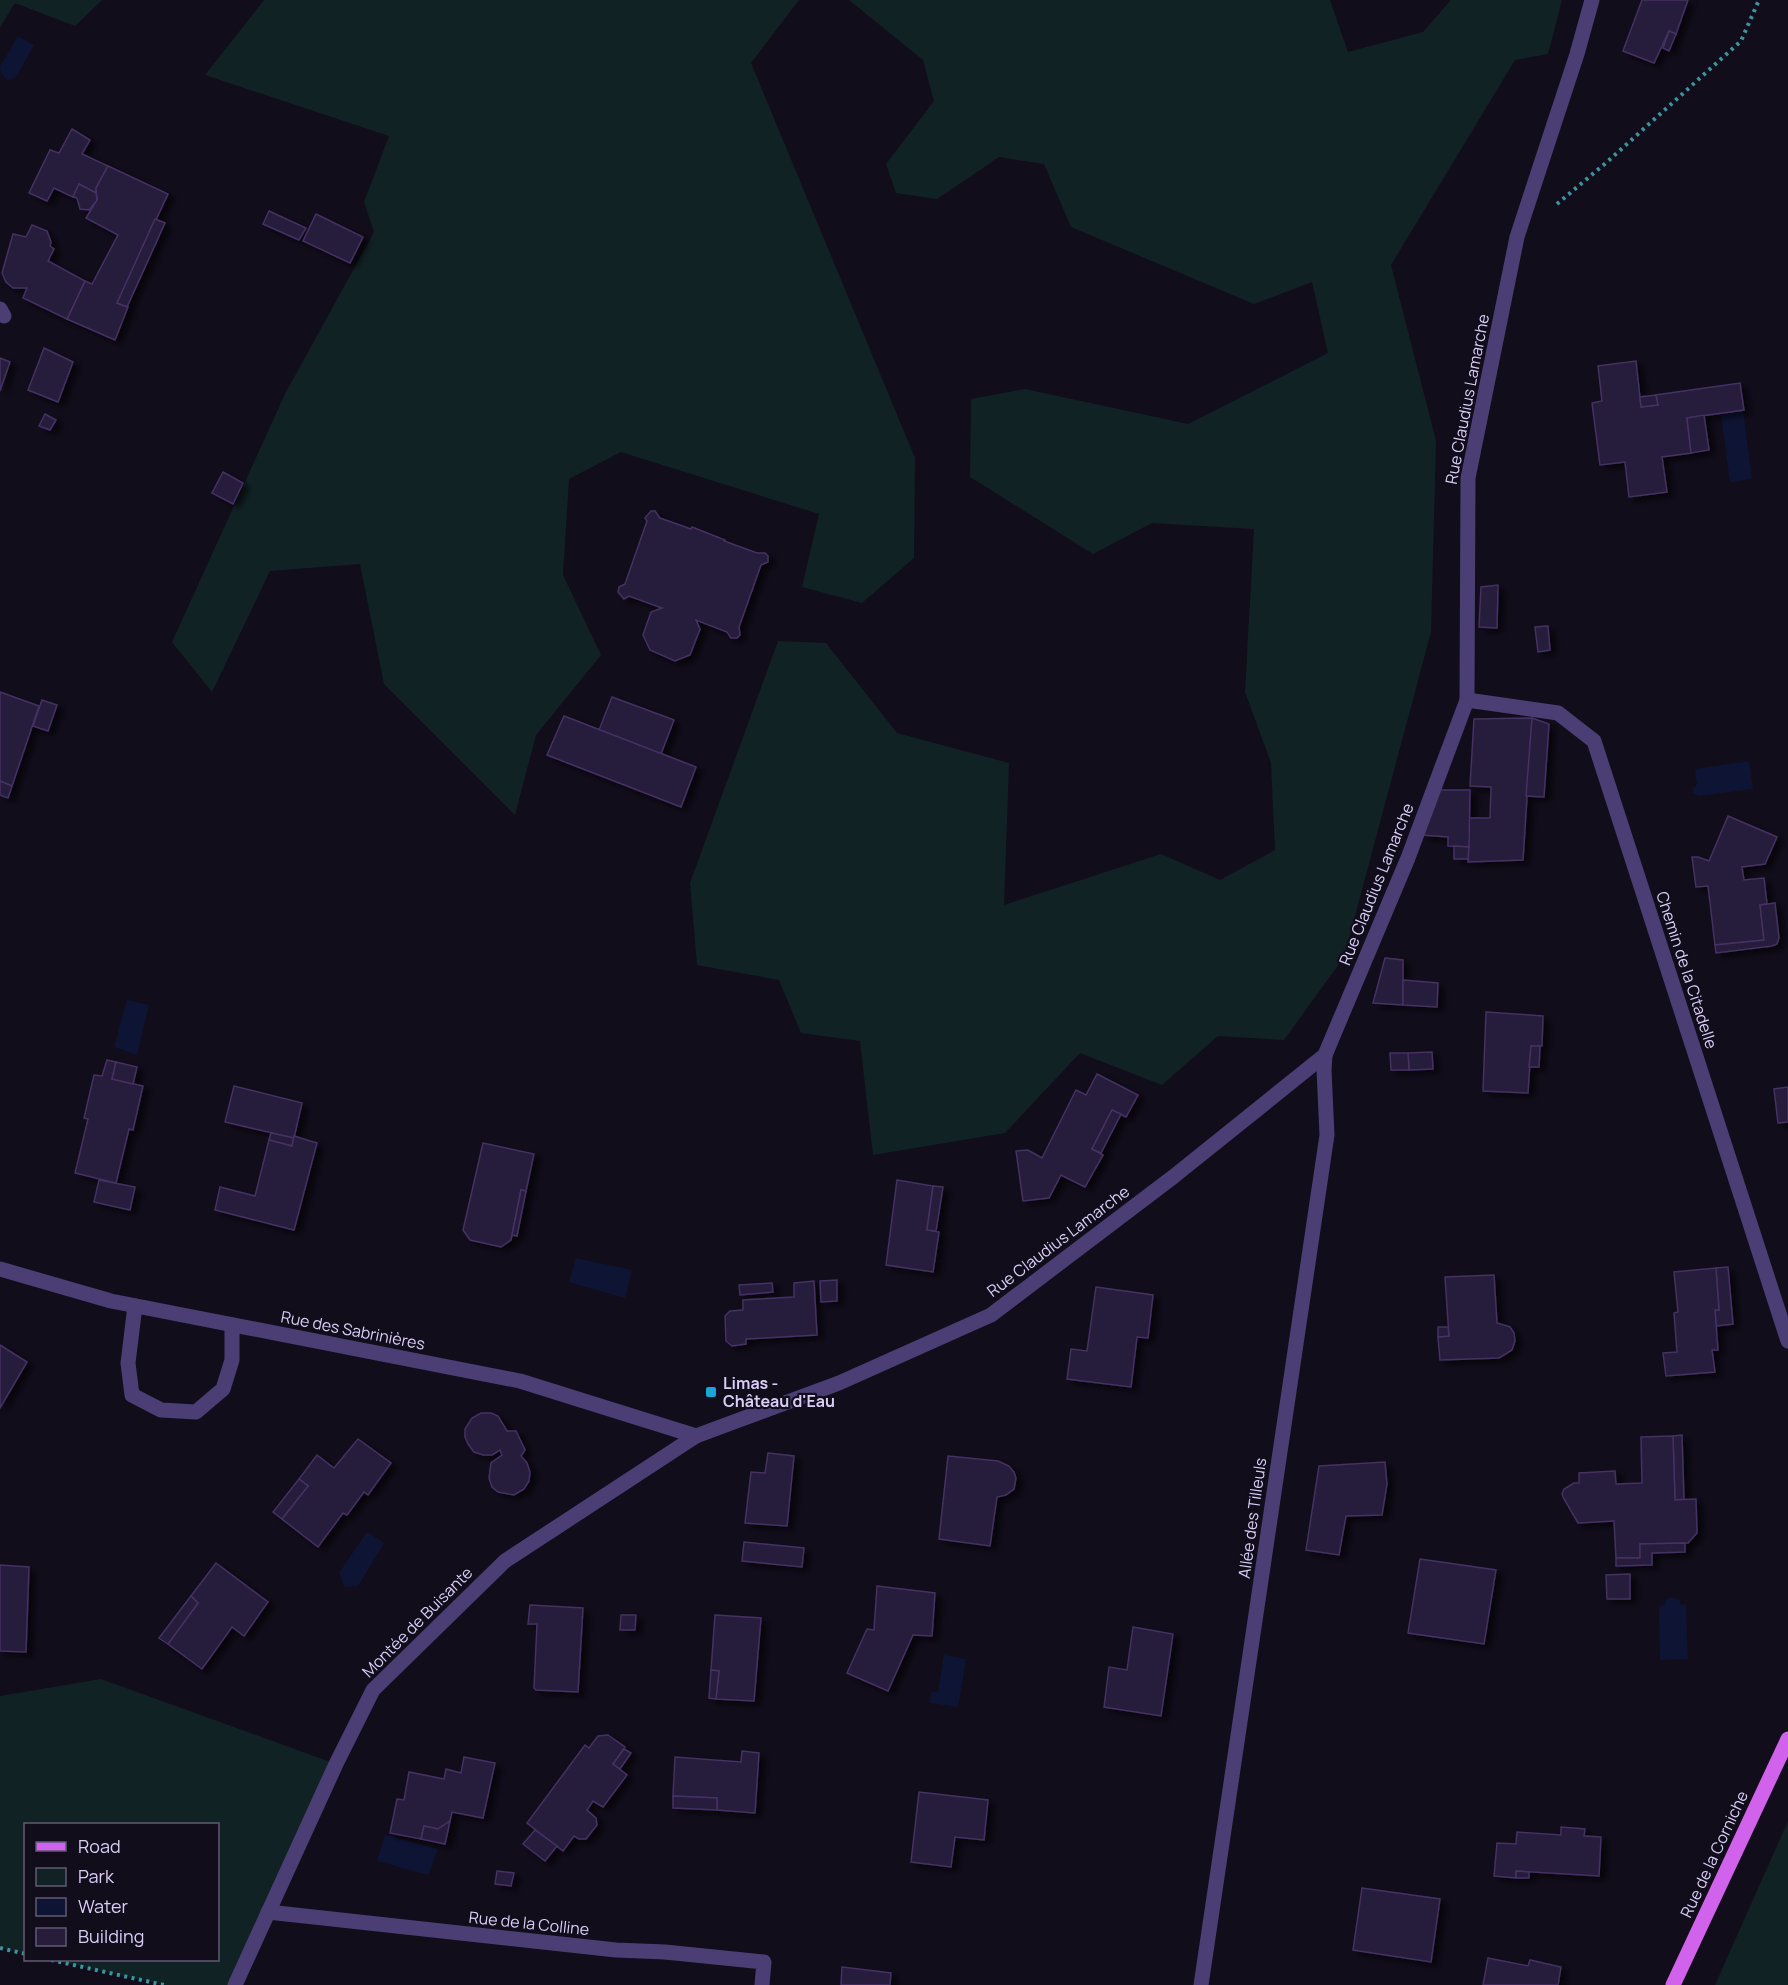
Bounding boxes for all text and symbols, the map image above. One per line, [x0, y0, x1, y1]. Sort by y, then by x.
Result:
street label: Rue Claudius Lamarche [1440, 312, 1494, 486]
street label: Rue Claudius Lamarche [1333, 800, 1419, 968]
street label: Chemin de la Citadelle [1651, 889, 1723, 1051]
street label: Rue Claudius Lamarche [982, 1180, 1134, 1302]
street label: Rue des Sabrinières [279, 1305, 427, 1355]
place label: Limas - Château d'Eau [723, 1372, 835, 1412]
marker: Limas - Château d'Eau [704, 1385, 718, 1399]
street label: Allée des Tilleuls [1233, 1456, 1271, 1580]
street label: Montée de Buisante [357, 1562, 477, 1682]
street label: Rue de la Corniche [1675, 1787, 1753, 1921]
legend [24, 1823, 219, 1961]
text: Road [78, 1834, 121, 1858]
text: Park [78, 1864, 115, 1888]
text: Water [78, 1894, 128, 1918]
street label: Rue de la Colline [468, 1906, 590, 1940]
text: Building [78, 1924, 144, 1948]

